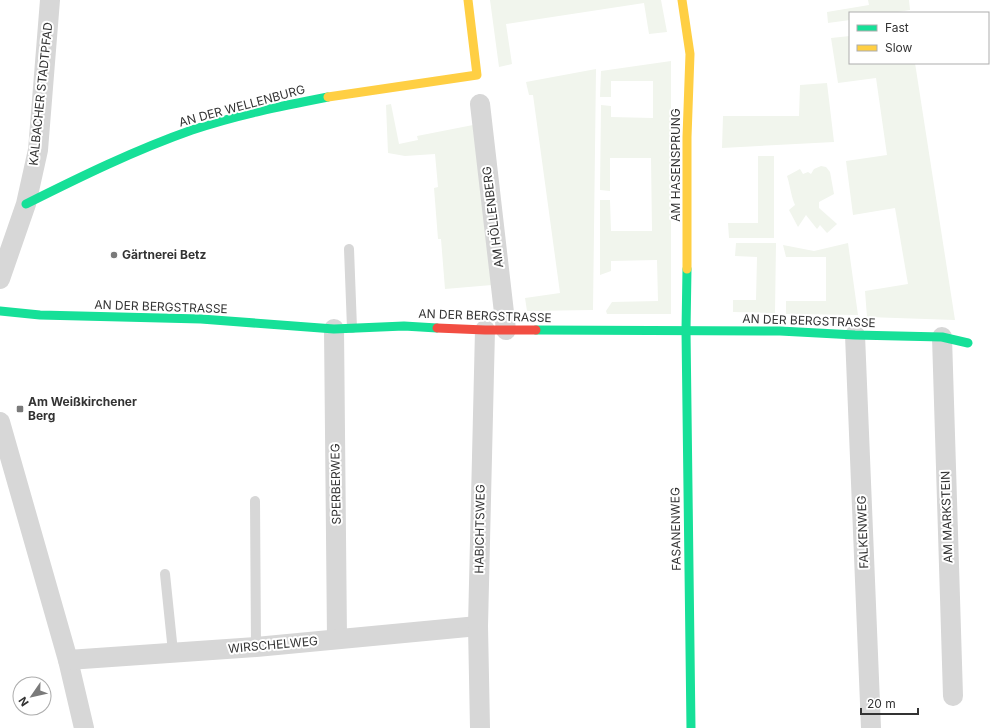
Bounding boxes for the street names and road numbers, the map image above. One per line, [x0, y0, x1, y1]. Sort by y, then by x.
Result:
street label: KALBACHER STADTPFAD [26, 21, 55, 166]
street label: AN DER WELLENBURG [177, 81, 307, 130]
street label: AM HASENSPRUNG [668, 108, 683, 222]
street label: AM HÖLLENBERG [479, 165, 506, 269]
street label: AN DER BERGSTRASSE [94, 297, 228, 316]
street label: AN DER BERGSTRASSE [418, 306, 552, 325]
street label: AN DER BERGSTRASSE [742, 311, 876, 330]
street label: SPERBERWEG [327, 443, 344, 525]
street label: AM MARKSTEIN [937, 471, 956, 563]
street label: HABICHTSWEG [471, 484, 488, 574]
street label: FASANENWEG [667, 487, 684, 571]
street label: FALKENWEG [854, 495, 871, 569]
street label: WIRSCHELWEG [227, 633, 319, 656]

